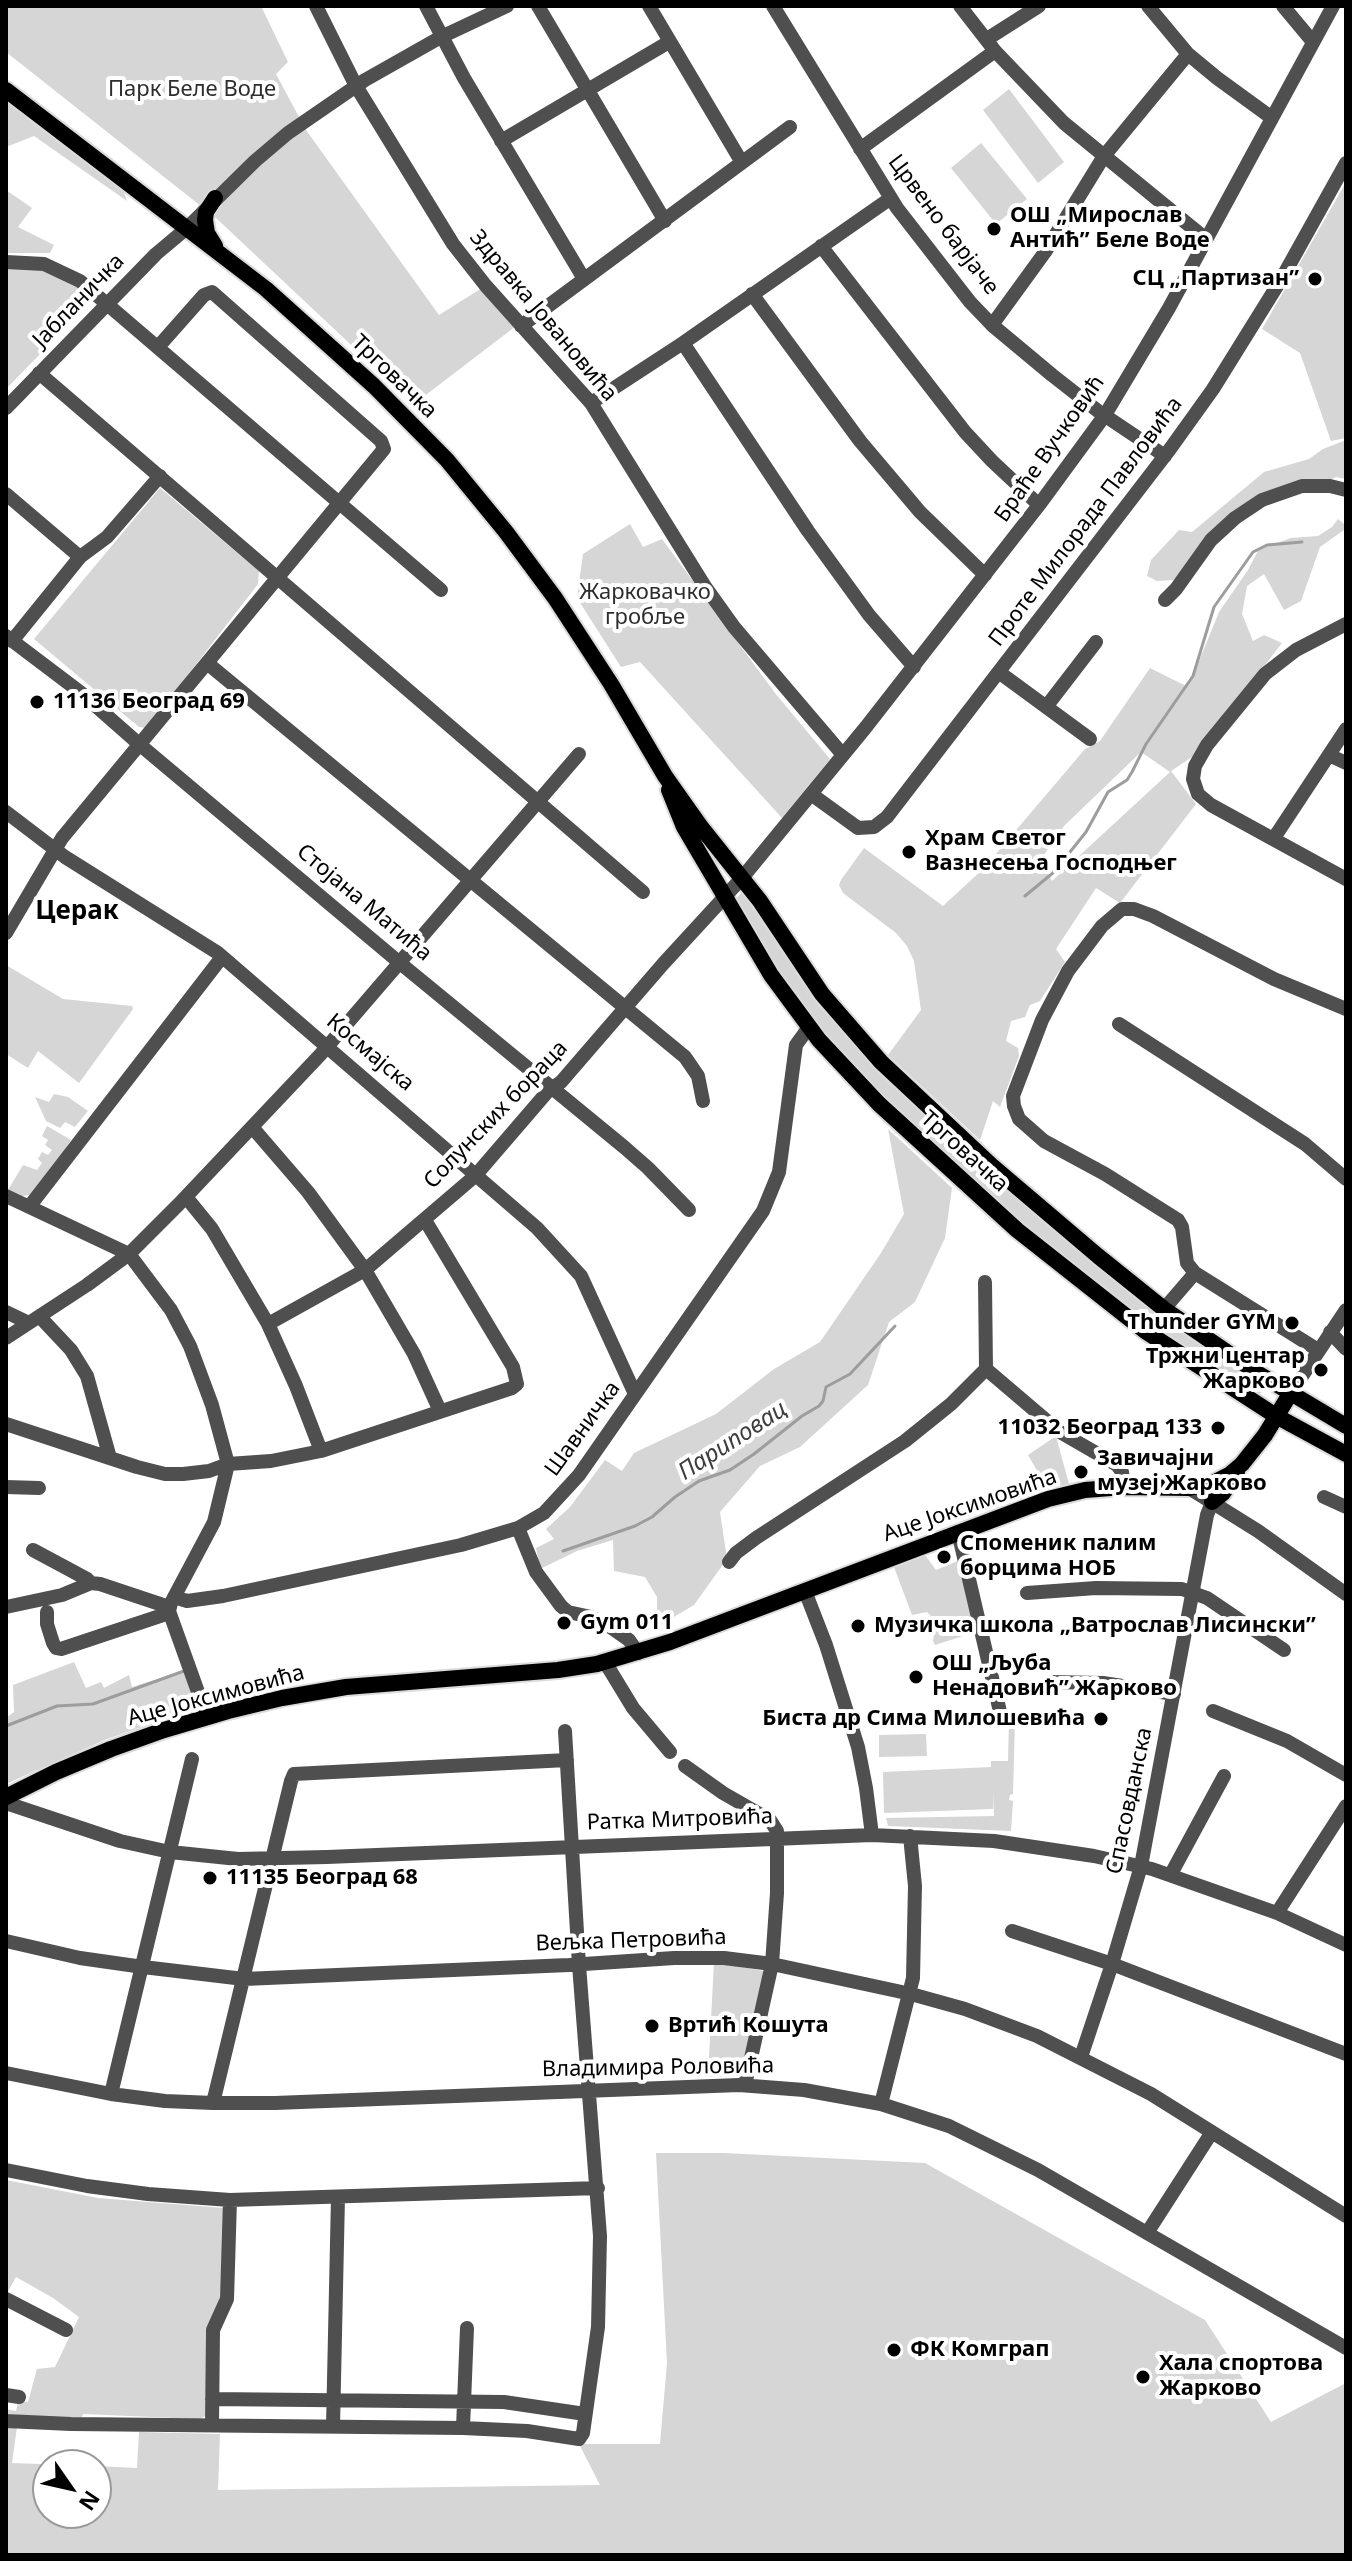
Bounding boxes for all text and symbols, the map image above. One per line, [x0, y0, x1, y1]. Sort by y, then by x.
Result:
park label: Парк Беле Воде [108, 77, 276, 103]
street label: Црвено барјаче [882, 150, 1004, 300]
place label: ОШ „Мирослав Антић” Беле Воде [1010, 203, 1209, 254]
marker: ОШ „Мирослав Антић” Беле Воде [985, 220, 1003, 238]
street label: Здравка Јовановића [464, 225, 622, 407]
street label: Јабланичка [28, 249, 130, 353]
place label: СЦ „Партизан” [1133, 266, 1299, 292]
marker: СЦ „Партизан” [1306, 270, 1324, 288]
street label: Трговачка [346, 330, 442, 424]
street label: Браће Вучковић [990, 371, 1110, 527]
street label: Проте Милорада Павловића [984, 392, 1188, 652]
park label: Жарковачко гробље [579, 580, 711, 632]
place label: 11136 Београд 69 [53, 689, 245, 715]
marker: 11136 Београд 69 [28, 693, 46, 711]
place label: Храм Светог Вазнесења Господњег [925, 826, 1177, 878]
street label: Стојана Матића [291, 839, 437, 967]
marker: Храм Светог Вазнесења Господњег [900, 843, 918, 861]
district label: Церак [35, 896, 119, 928]
street label: Космајска [321, 1009, 419, 1097]
street label: Солунских бораца [419, 1036, 573, 1194]
street label: Трговачка [915, 1106, 1013, 1198]
place label: Thunder GYM [1127, 1310, 1276, 1336]
marker: Thunder GYM [1283, 1314, 1301, 1332]
place label: Тржни центар Жарково [1146, 1344, 1305, 1396]
marker: Тржни центар Жарково [1312, 1361, 1330, 1379]
street label: Шавничка [540, 1376, 626, 1482]
water label: Париповац [673, 1395, 793, 1487]
place label: 11032 Београд 133 [998, 1415, 1202, 1441]
marker: 11032 Београд 133 [1209, 1419, 1227, 1437]
place label: Завичајни музеј Жарково [1097, 1446, 1267, 1498]
marker: Завичајни музеј Жарково [1072, 1463, 1090, 1481]
street label: Аце Јоксимовића [880, 1464, 1060, 1548]
place label: Споменик палим борцима НОБ [960, 1531, 1156, 1582]
marker: Споменик палим борцима НОБ [935, 1548, 953, 1566]
place label: Gym 011 [580, 1610, 673, 1636]
place label: Музичка школа „Ватрослав Лисински” [874, 1613, 1316, 1639]
marker: Gym 011 [555, 1614, 573, 1632]
marker: Музичка школа „Ватрослав Лисински” [849, 1617, 867, 1635]
place label: ОШ „Љуба Ненадовић” Жарково [932, 1651, 1177, 1702]
street label: Аце Јоксимовића [125, 1660, 307, 1732]
marker: ОШ „Љуба Ненадовић” Жарково [907, 1668, 925, 1686]
place label: Биста др Сима Милошевића [762, 1706, 1085, 1732]
marker: Биста др Сима Милошевића [1092, 1710, 1110, 1728]
street label: Спасовданска [1102, 1725, 1158, 1877]
street label: Ратка Митровића [586, 1804, 774, 1836]
place label: 11135 Београд 68 [226, 1865, 418, 1891]
marker: 11135 Београд 68 [201, 1869, 219, 1887]
street label: Вељка Петровића [535, 1924, 727, 1958]
place label: Вртић Кошута [668, 2013, 829, 2039]
marker: Вртић Кошута [643, 2017, 661, 2035]
street label: Владимира Роловића [542, 2053, 774, 2083]
place label: ФК Комграп [910, 2337, 1050, 2363]
marker: ФК Комграп [885, 2341, 903, 2359]
place label: Хала спортова Жарково [1159, 2351, 1323, 2402]
marker: Хала спортова Жарково [1134, 2368, 1152, 2386]
north arrow [32, 2449, 112, 2529]
text: N [73, 2485, 108, 2517]

